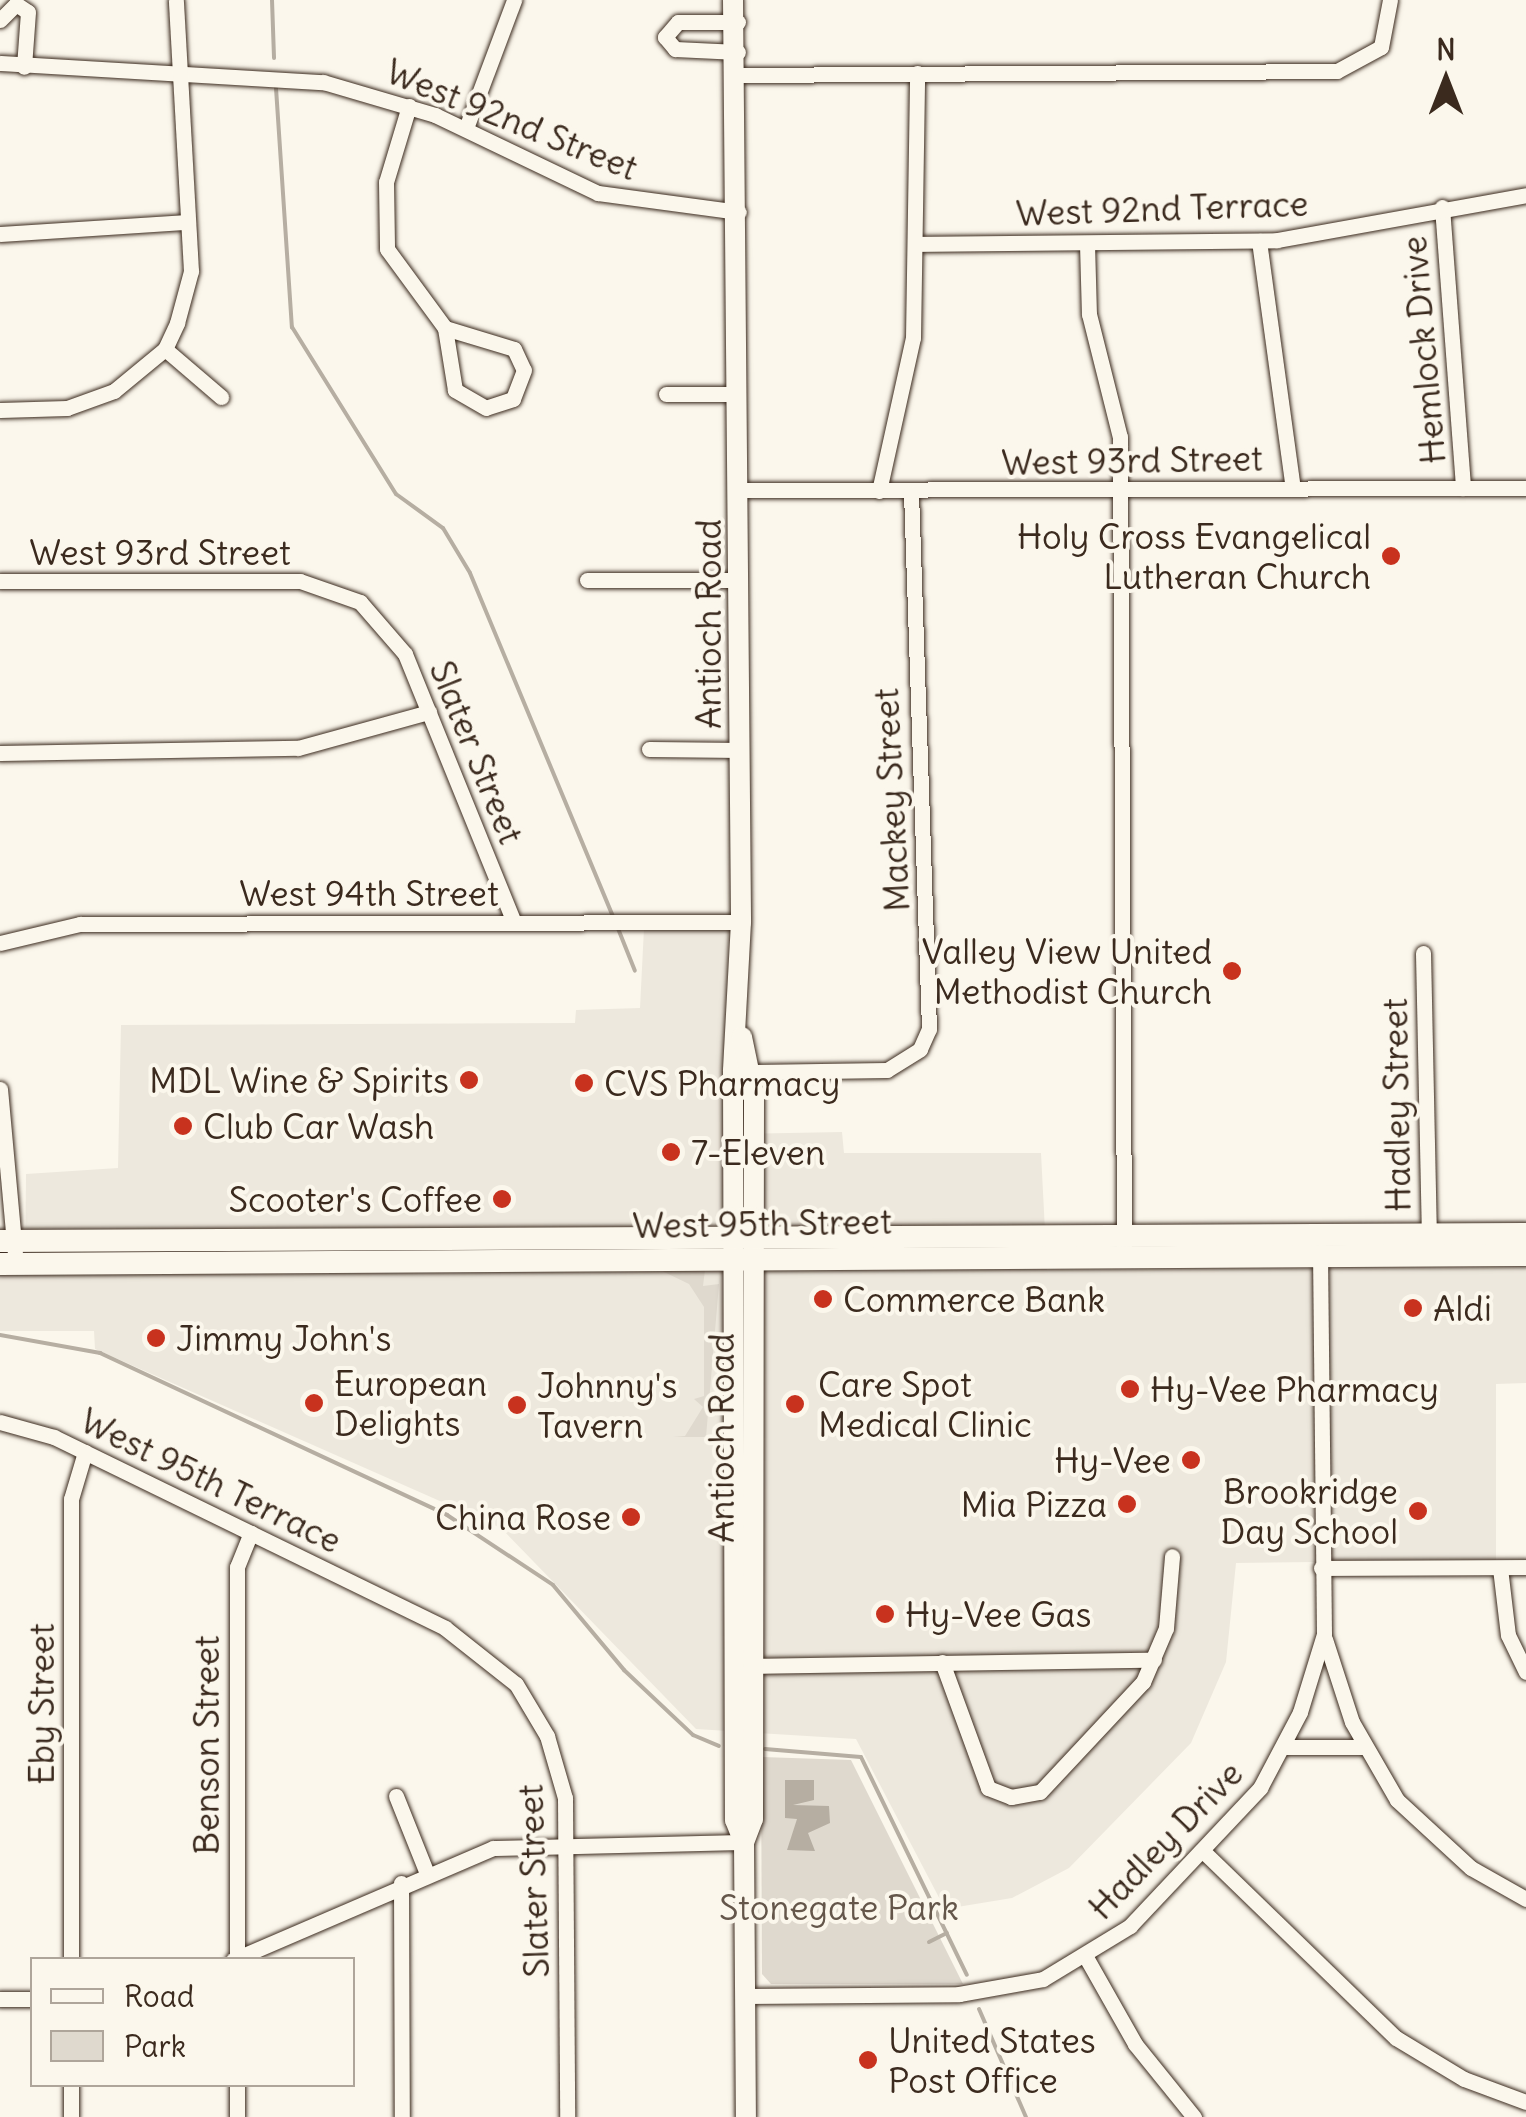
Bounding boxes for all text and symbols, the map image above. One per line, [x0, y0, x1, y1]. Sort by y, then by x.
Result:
north arrow [1396, 30, 1496, 130]
text: N [1436, 32, 1456, 68]
street label: West 92nd Street [380, 49, 644, 189]
street label: West 92nd Terrace [1015, 182, 1309, 234]
street label: Hemlock Drive [1392, 234, 1454, 466]
street label: West 93rd Street [1001, 437, 1263, 483]
place label: Holy Cross Evangelical Lutheran Church [1017, 515, 1371, 597]
street label: Antioch Road [687, 519, 729, 729]
street label: West 93rd Street [29, 531, 291, 573]
marker: Holy Cross Evangelical Lutheran Church [1380, 545, 1402, 567]
street label: Slater Street [421, 654, 533, 850]
street label: Mackey Street [864, 687, 918, 913]
street label: West 94th Street [239, 872, 499, 914]
place label: Valley View United Methodist Church [922, 930, 1212, 1012]
marker: Valley View United Methodist Church [1221, 960, 1243, 982]
street label: Hadley Street [1373, 998, 1419, 1212]
place label: MDL Wine & Spirits [149, 1059, 449, 1101]
place label: CVS Pharmacy [604, 1062, 840, 1104]
marker: MDL Wine & Spirits [458, 1069, 480, 1091]
marker: CVS Pharmacy [573, 1072, 595, 1094]
place label: Club Car Wash [203, 1105, 434, 1147]
marker: Club Car Wash [172, 1115, 194, 1137]
place label: 7-Eleven [691, 1131, 825, 1173]
marker: 7-Eleven [660, 1141, 682, 1163]
place label: Scooter's Coffee [229, 1178, 482, 1220]
marker: Scooter's Coffee [491, 1188, 513, 1210]
street label: West 95th Street [632, 1200, 892, 1246]
place label: Commerce Bank [843, 1278, 1105, 1320]
place label: Aldi [1433, 1287, 1492, 1329]
marker: Commerce Bank [812, 1288, 834, 1310]
marker: Aldi [1402, 1297, 1424, 1319]
place label: Jimmy John's [176, 1317, 391, 1359]
marker: Jimmy John's [145, 1327, 167, 1349]
street label: Antioch Road [700, 1333, 742, 1543]
place label: European Delights [334, 1362, 487, 1444]
place label: Care Spot Medical Clinic [818, 1363, 1032, 1445]
place label: Johnny's Tavern [537, 1364, 677, 1446]
place label: Hy-Vee Pharmacy [1150, 1368, 1439, 1410]
marker: Hy-Vee Pharmacy [1119, 1378, 1141, 1400]
marker: Care Spot Medical Clinic [782, 1391, 808, 1417]
marker: European Delights [303, 1392, 325, 1414]
marker: Johnny's Tavern [506, 1394, 528, 1416]
street label: West 95th Terrace [74, 1399, 348, 1561]
place label: Hy-Vee [1054, 1439, 1171, 1481]
marker: Hy-Vee [1180, 1449, 1202, 1471]
place label: Brookridge Day School [1221, 1470, 1398, 1552]
place label: Mia Pizza [961, 1483, 1107, 1525]
marker: Mia Pizza [1116, 1493, 1138, 1515]
place label: China Rose [435, 1496, 611, 1538]
marker: Brookridge Day School [1407, 1500, 1429, 1522]
marker: China Rose [620, 1506, 642, 1528]
place label: Hy-Vee Gas [905, 1593, 1091, 1635]
marker: Hy-Vee Gas [874, 1603, 896, 1625]
street label: Eby Street [20, 1623, 62, 1785]
street label: Benson Street [185, 1635, 227, 1855]
street label: Hadley Drive [1079, 1752, 1251, 1928]
street label: Slater Street [509, 1784, 557, 1978]
park label: Stonegate Park [719, 1886, 959, 1928]
legend [30, 1957, 355, 2087]
text: Road [124, 1977, 194, 2015]
place label: United States Post Office [888, 2019, 1096, 2101]
text: Park [124, 2027, 186, 2065]
marker: United States Post Office [857, 2049, 879, 2071]

